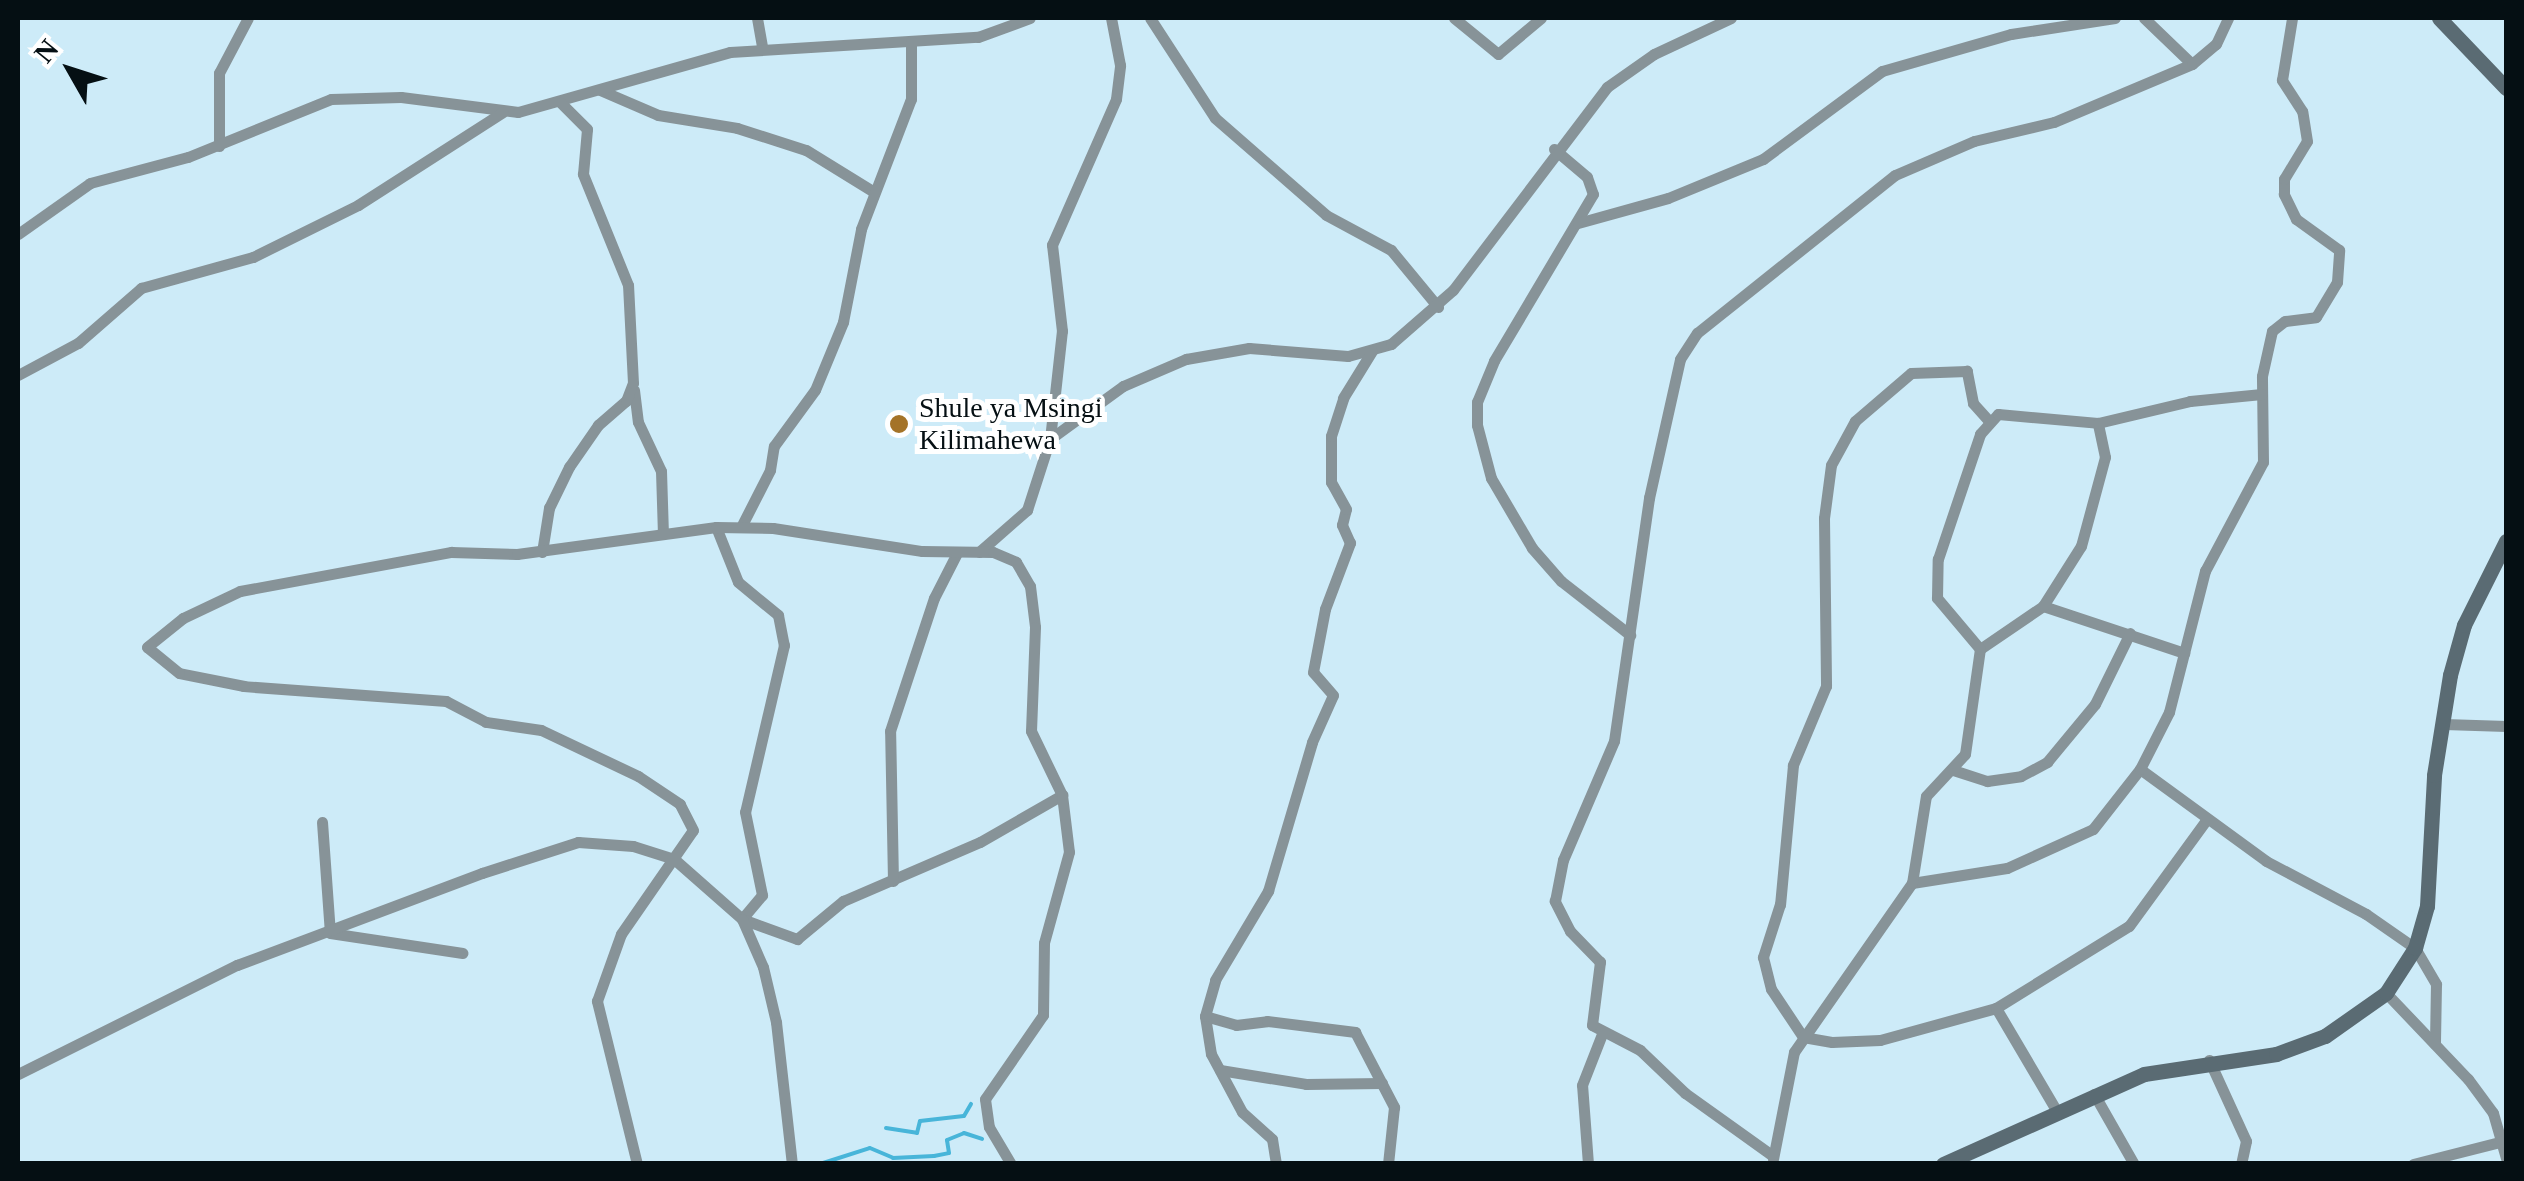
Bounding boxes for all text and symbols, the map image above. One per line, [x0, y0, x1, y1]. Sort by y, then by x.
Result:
north arrow [20, 20, 120, 120]
text: N [28, 33, 65, 68]
place label: Shule ya Msingi Kilimahewa [919, 391, 1103, 457]
marker: Shule ya Msingi Kilimahewa [888, 413, 910, 435]

